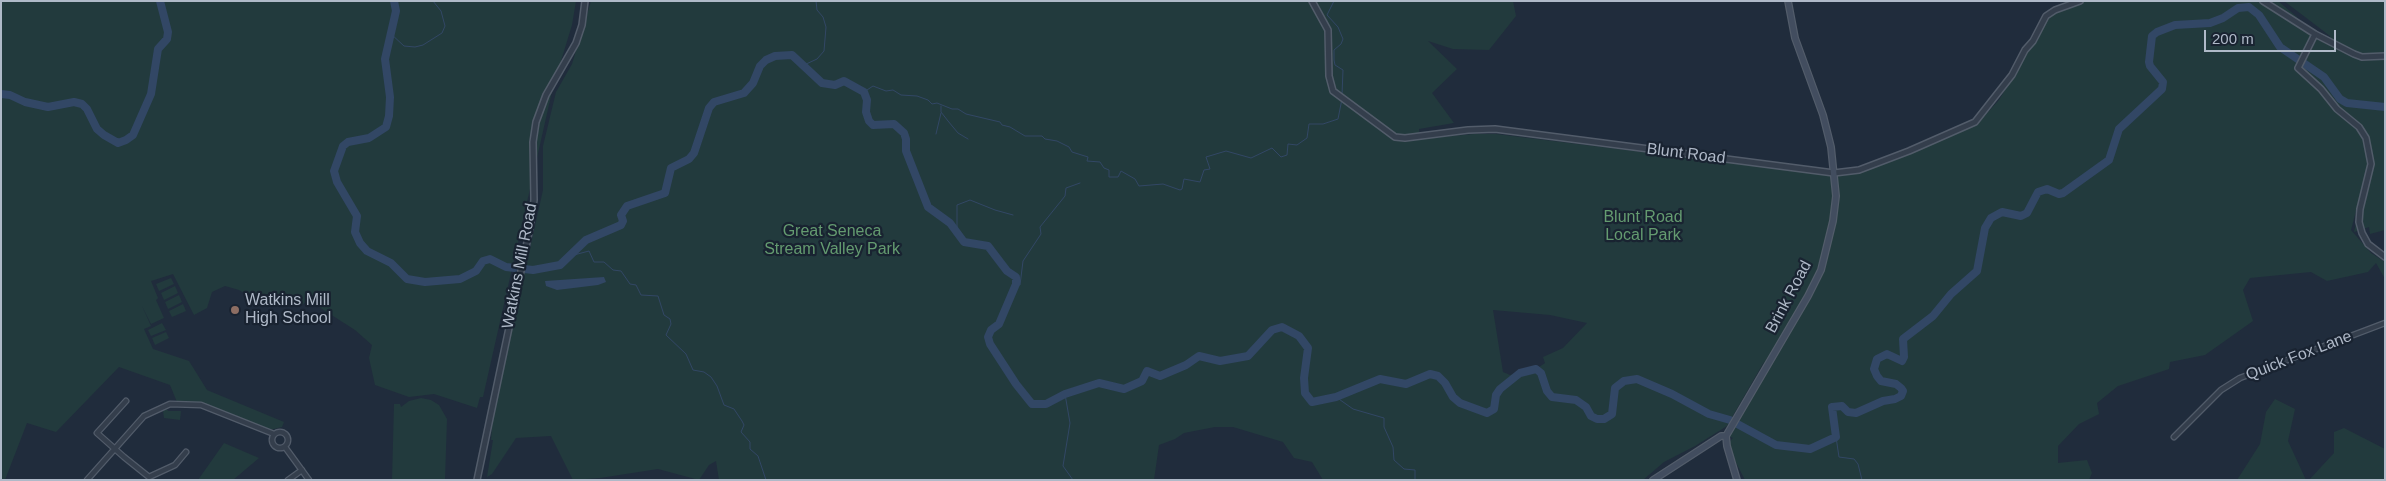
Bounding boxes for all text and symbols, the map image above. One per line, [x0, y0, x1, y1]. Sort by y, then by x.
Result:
scale bar [2206, 20, 2338, 52]
text: 200 m [2212, 30, 2254, 47]
street label: Blunt Road [1646, 140, 1726, 168]
street label: Watkins Mill Road [498, 202, 542, 330]
park label: Blunt Road Local Park [1603, 208, 1683, 246]
park label: Great Seneca Stream Valley Park [764, 222, 900, 260]
street label: Brink Road [1762, 258, 1816, 336]
place label: Watkins Mill High School [245, 291, 331, 329]
marker: Watkins Mill High School [229, 304, 241, 316]
street label: Quick Fox Lane [2243, 327, 2355, 385]

